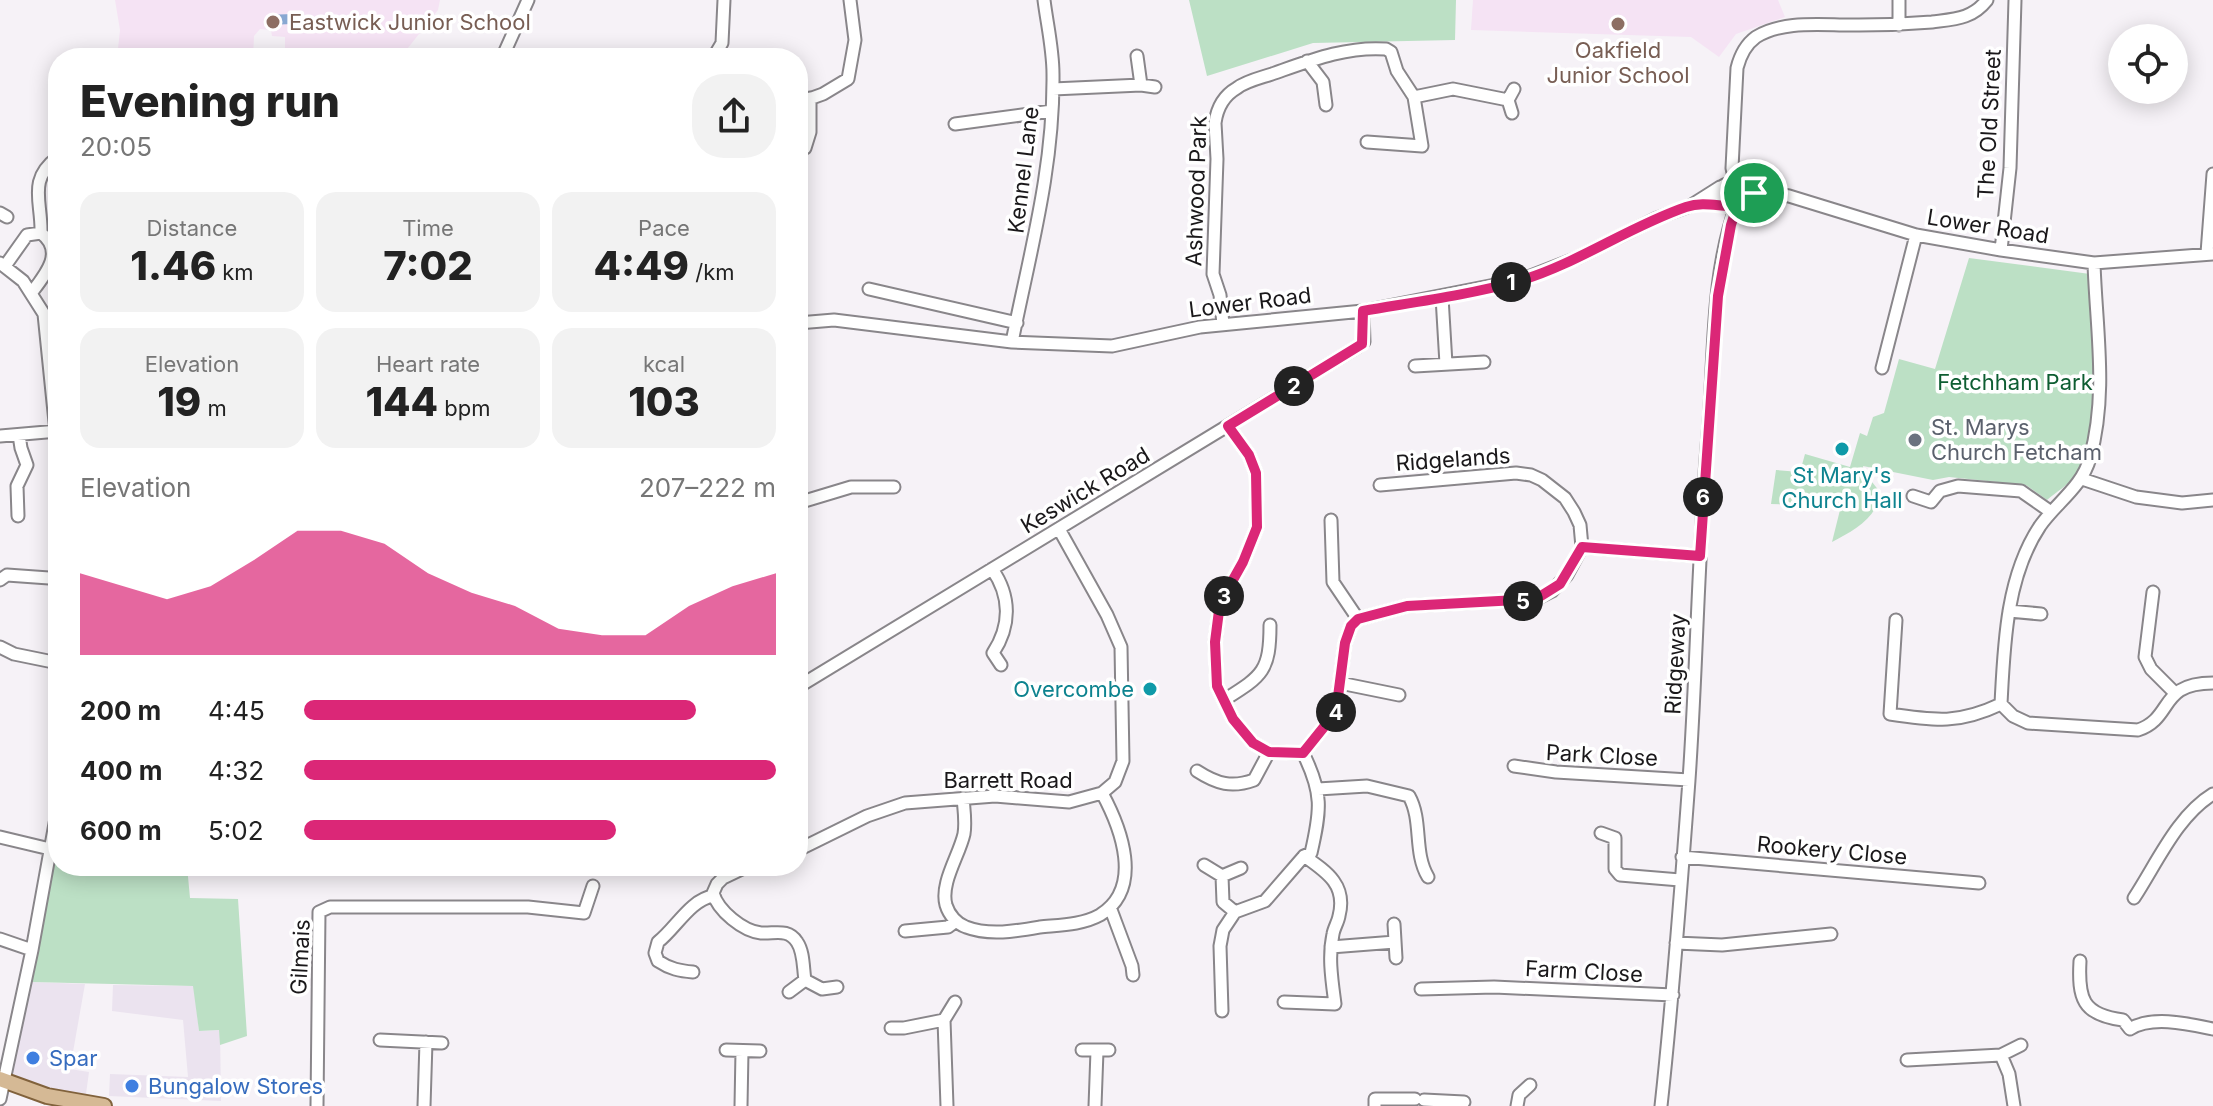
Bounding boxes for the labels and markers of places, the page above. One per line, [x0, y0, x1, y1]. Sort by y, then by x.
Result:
place label: Eastwick Junior School [289, 9, 531, 35]
marker: Eastwick Junior School [264, 13, 282, 31]
marker: Oakfield Junior School [1609, 15, 1627, 33]
place label: Oakfield Junior School [1547, 37, 1689, 88]
pin [1720, 159, 1788, 227]
pin: 1 [1491, 262, 1531, 302]
pin: 2 [1274, 366, 1314, 406]
place label: St. Marys Church Fetcham [1931, 414, 2102, 465]
marker: St. Marys Church Fetcham [1906, 431, 1924, 449]
marker: St Mary's Church Hall [1833, 440, 1851, 458]
place label: St Mary's Church Hall [1781, 462, 1903, 513]
pin: 6 [1683, 477, 1723, 517]
pin: 3 [1204, 576, 1244, 616]
pin: 5 [1503, 581, 1543, 621]
place label: Overcombe [1013, 676, 1134, 702]
marker: Overcombe [1141, 680, 1159, 698]
pin: 4 [1316, 692, 1356, 732]
place label: Spar [49, 1045, 97, 1071]
marker: Spar [24, 1049, 42, 1067]
place label: Bungalow Stores [148, 1073, 323, 1099]
marker: Bungalow Stores [123, 1077, 141, 1095]

